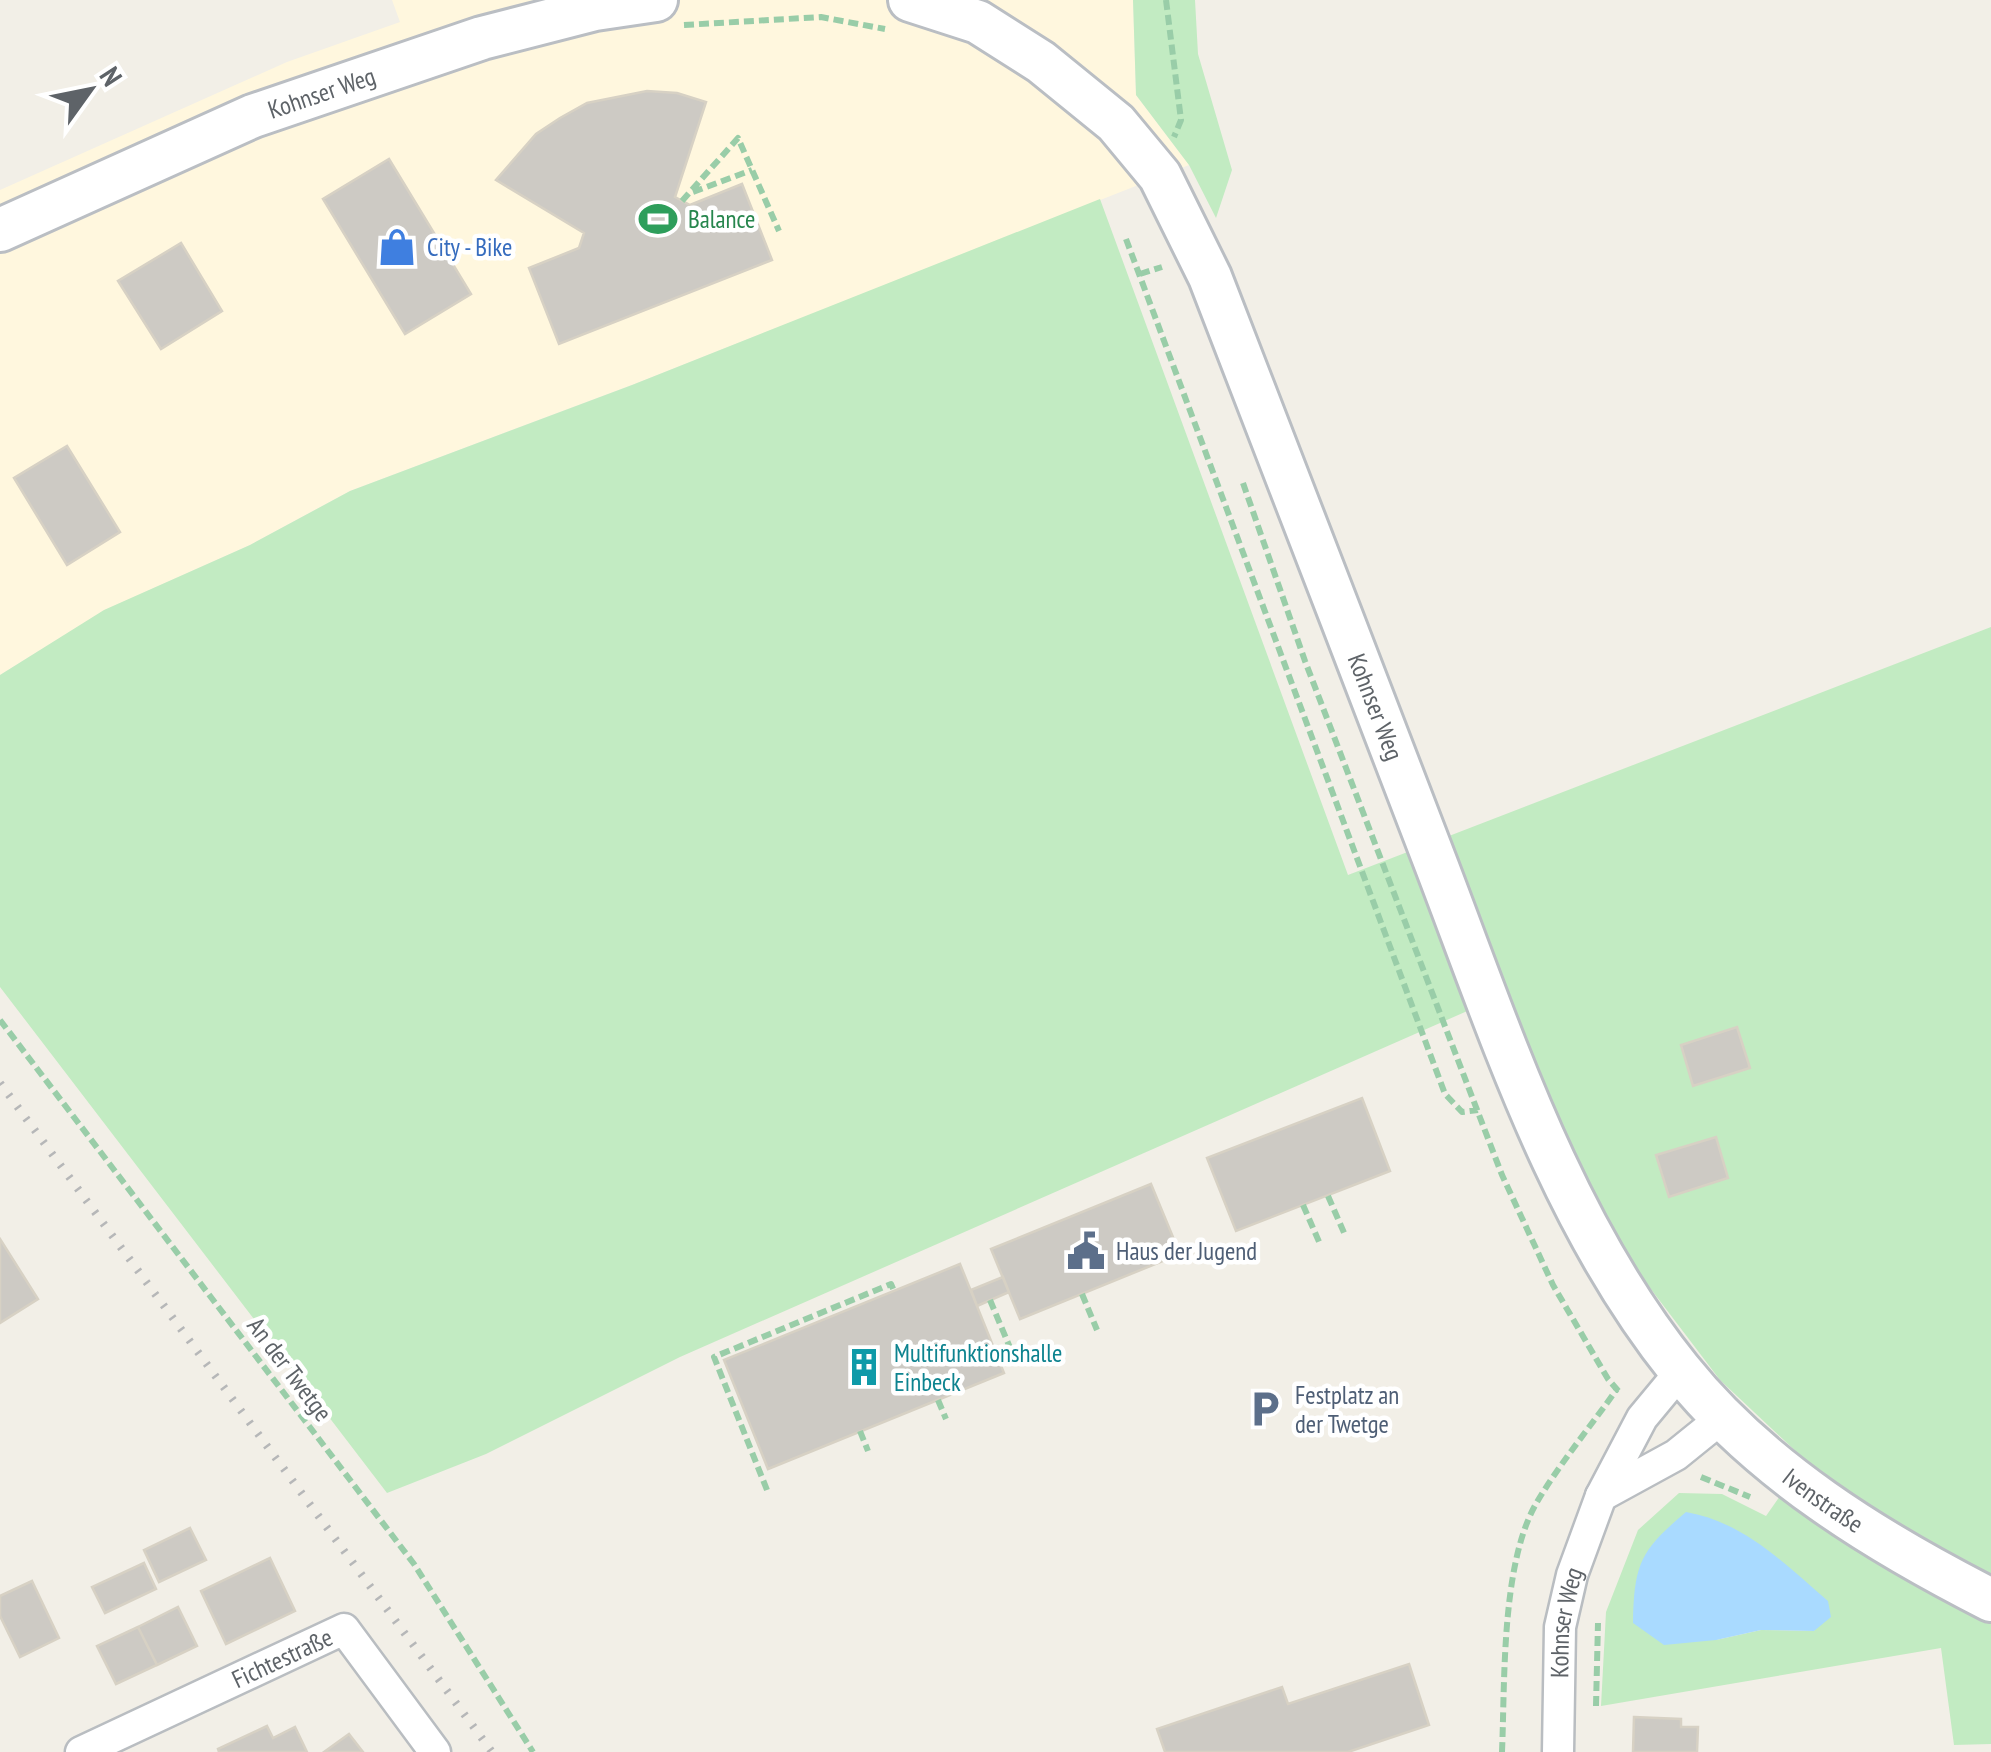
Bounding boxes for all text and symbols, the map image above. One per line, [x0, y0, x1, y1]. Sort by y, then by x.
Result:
north arrow [40, 40, 140, 140]
street label: Kohnser Weg [264, 59, 380, 126]
text: N [92, 60, 131, 93]
sports icon: Balance [637, 198, 679, 240]
place label: Balance [688, 203, 755, 235]
shop icon: City - Bike [376, 226, 418, 268]
place label: City - Bike [427, 231, 512, 263]
street label: Kohnser Weg [1341, 649, 1411, 765]
public building icon: Haus der Jugend [1065, 1230, 1107, 1272]
place label: Haus der Jugend [1116, 1235, 1257, 1267]
street label: An der Twetge [241, 1311, 339, 1427]
place label: Multifunktionshalle Einbeck [894, 1337, 1062, 1398]
building icon: Multifunktionshalle Einbeck [843, 1346, 885, 1388]
place label: Festplatz an der Twetge [1295, 1379, 1399, 1440]
parking icon: Festplatz an der Twetge [1244, 1388, 1286, 1430]
street label: Ivenstraße [1776, 1461, 1869, 1540]
street label: Kohnser Weg [1543, 1563, 1590, 1678]
street label: Fichtestraße [227, 1621, 338, 1695]

